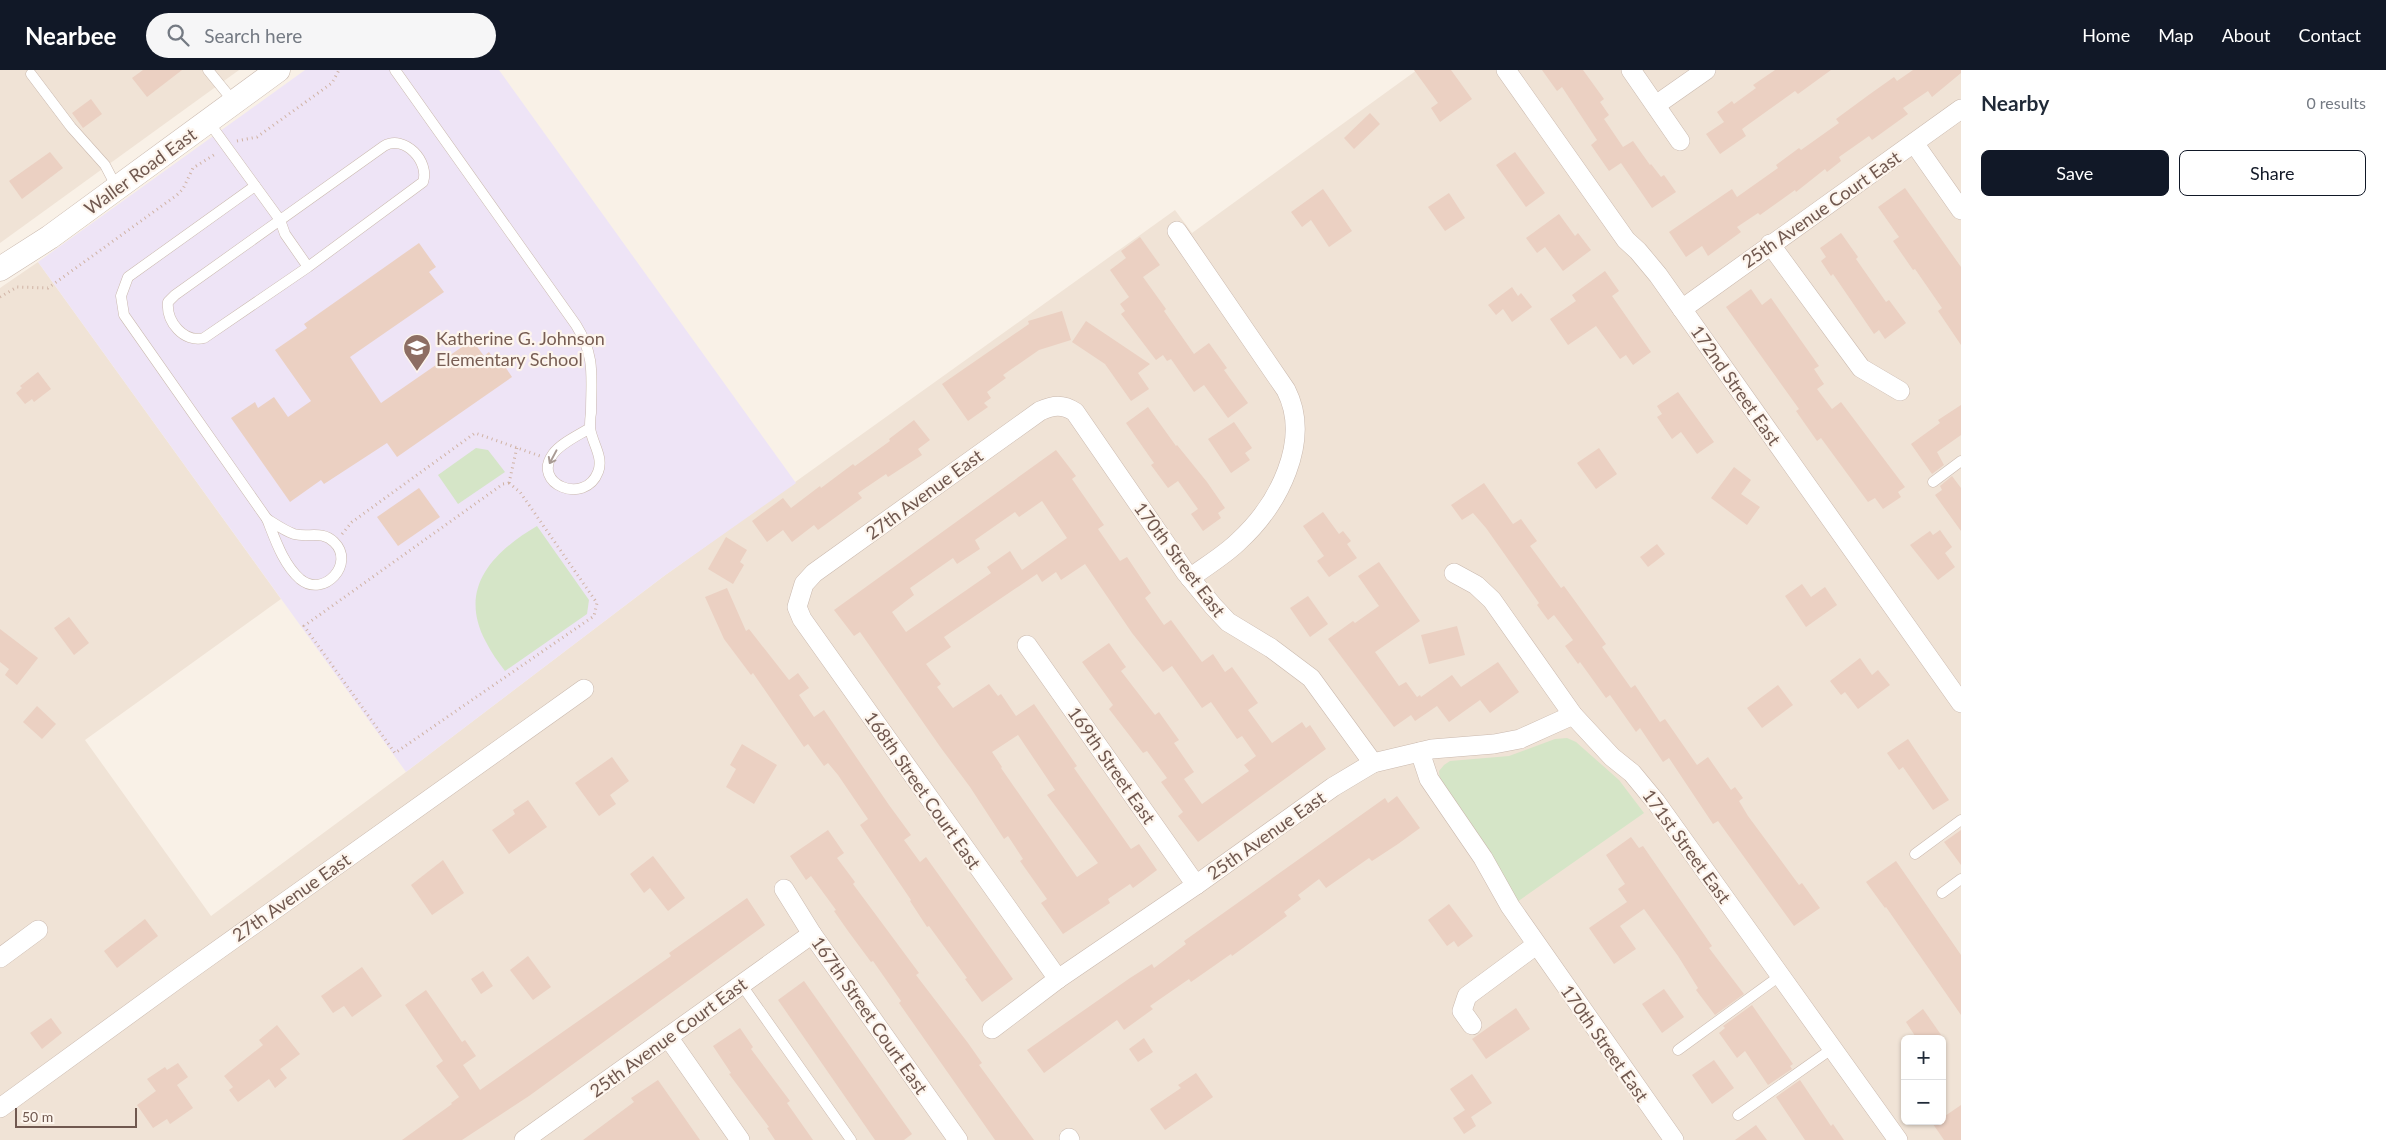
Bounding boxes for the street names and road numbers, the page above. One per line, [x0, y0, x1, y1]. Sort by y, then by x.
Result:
street label: Waller Road East [80, 123, 201, 219]
street label: 25th Avenue Court East [1737, 146, 1905, 272]
street label: 172nd Street East [1686, 321, 1786, 450]
street label: 27th Avenue East [861, 444, 987, 544]
street label: 170th Street East [1130, 497, 1231, 621]
street label: 169th Street East [1063, 702, 1161, 828]
street label: 168th Street Court East [860, 707, 986, 874]
street label: 171st Street East [1638, 785, 1736, 908]
street label: 25th Avenue East [1203, 786, 1330, 884]
street label: 27th Avenue East [228, 848, 355, 946]
street label: 167th Street Court East [807, 932, 933, 1099]
street label: 25th Avenue Court East [585, 972, 751, 1101]
street label: 170th Street East [1556, 980, 1654, 1106]

